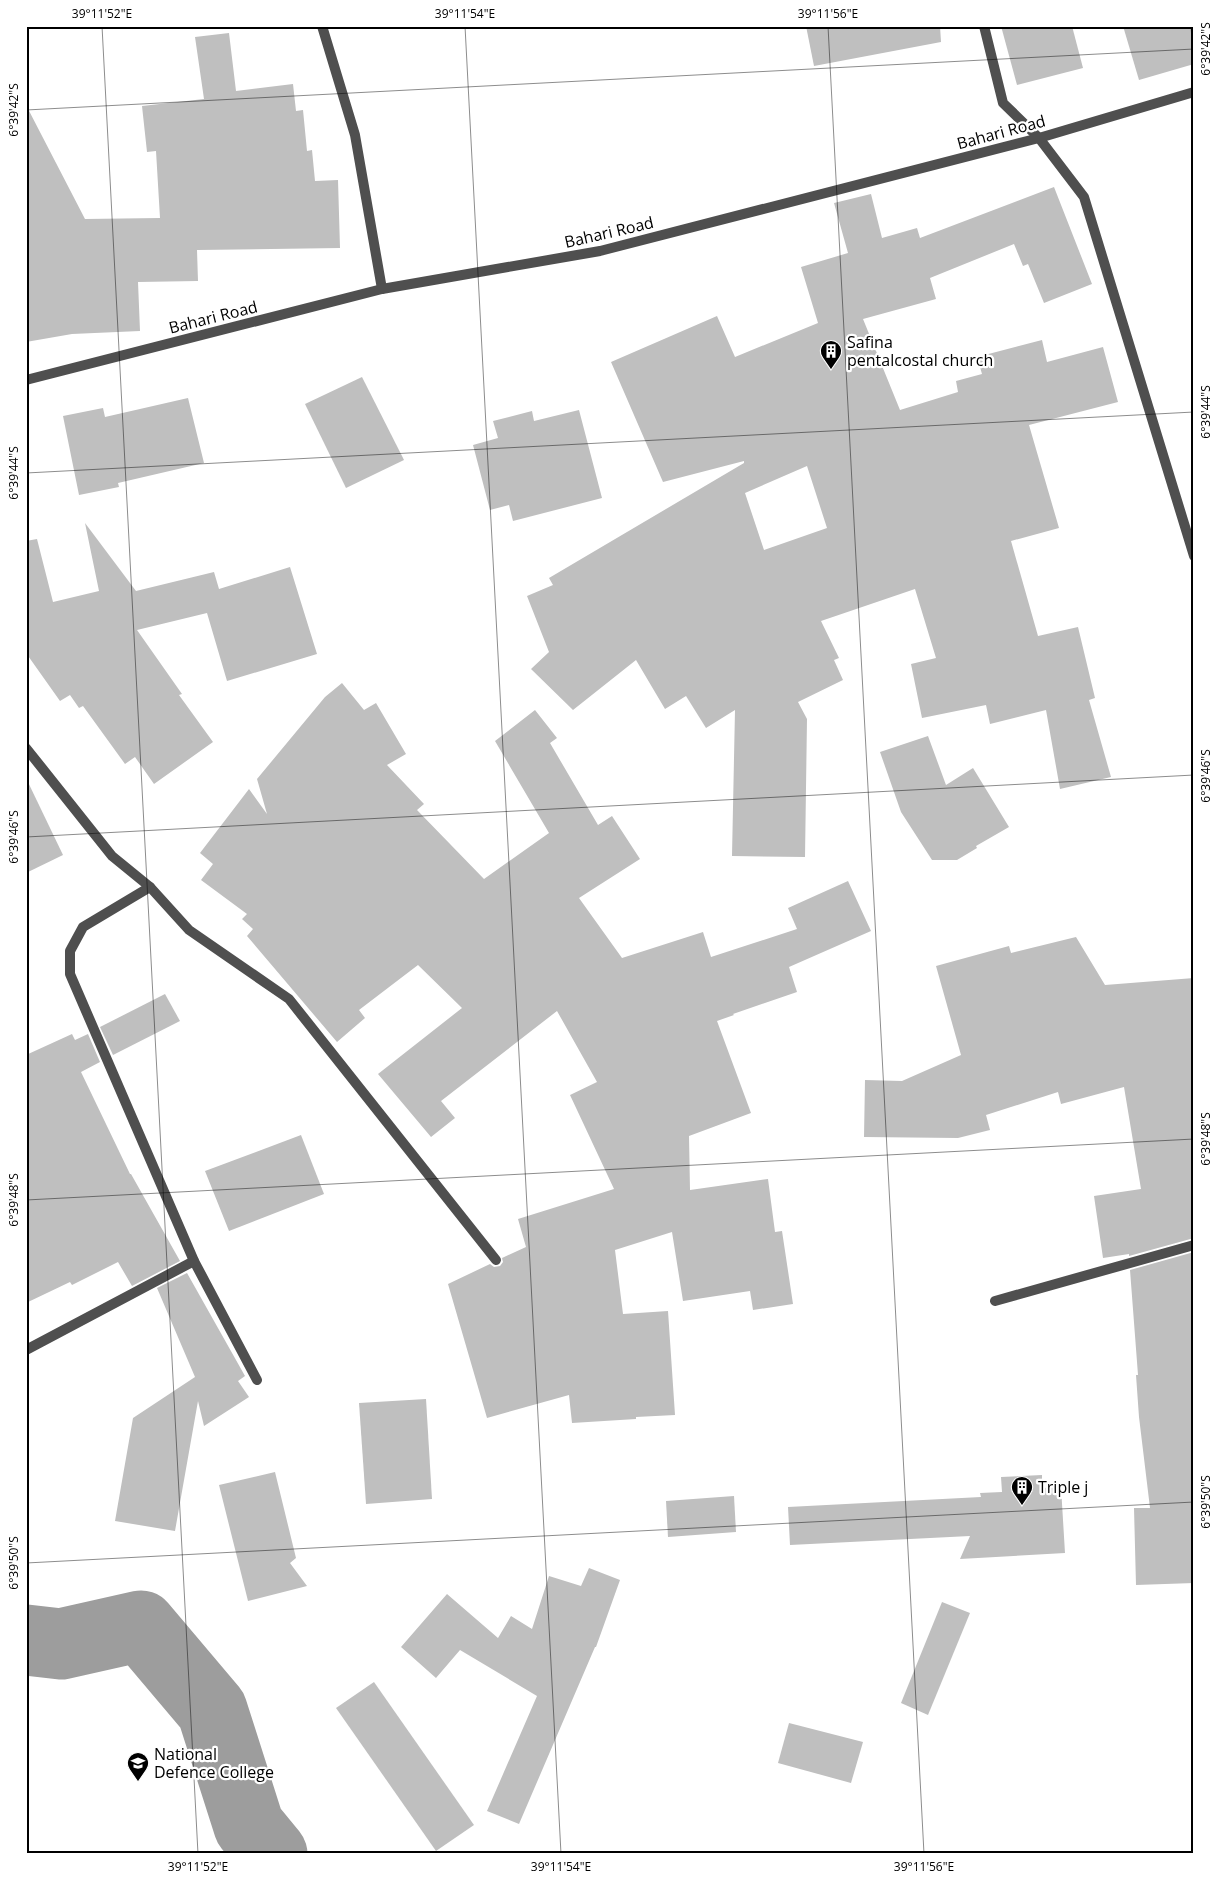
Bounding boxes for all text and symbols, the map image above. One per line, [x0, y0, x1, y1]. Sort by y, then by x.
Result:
text: 39°11'52"E [72, 5, 132, 22]
text: 39°11'54"E [435, 5, 495, 22]
text: 39°11'56"E [798, 5, 858, 22]
text: 6°39'42"S [1197, 22, 1214, 76]
text: 6°39'42"S [5, 83, 22, 137]
street label: Bahari Road [954, 110, 1048, 154]
street label: Bahari Road [562, 211, 656, 253]
street label: Bahari Road [166, 295, 260, 339]
place label: Safina pentalcostal church [847, 331, 993, 371]
building icon: Safina pentalcostal church [819, 339, 843, 370]
text: 6°39'44"S [1197, 385, 1214, 439]
text: 6°39'44"S [5, 446, 22, 500]
text: 6°39'46"S [1197, 749, 1214, 803]
text: 6°39'46"S [5, 810, 22, 864]
text: 6°39'48"S [1197, 1112, 1214, 1166]
text: 6°39'48"S [5, 1173, 22, 1227]
building icon: Triple j [1010, 1475, 1034, 1506]
text: 6°39'50"S [1197, 1475, 1214, 1529]
place label: Triple j [1038, 1476, 1088, 1498]
text: 6°39'50"S [5, 1536, 22, 1590]
place label: National Defence College [154, 1743, 274, 1783]
school or university icon: National Defence College [126, 1751, 150, 1782]
text: 39°11'52"E [168, 1858, 228, 1875]
text: 39°11'54"E [531, 1858, 591, 1875]
text: 39°11'56"E [894, 1858, 954, 1875]

